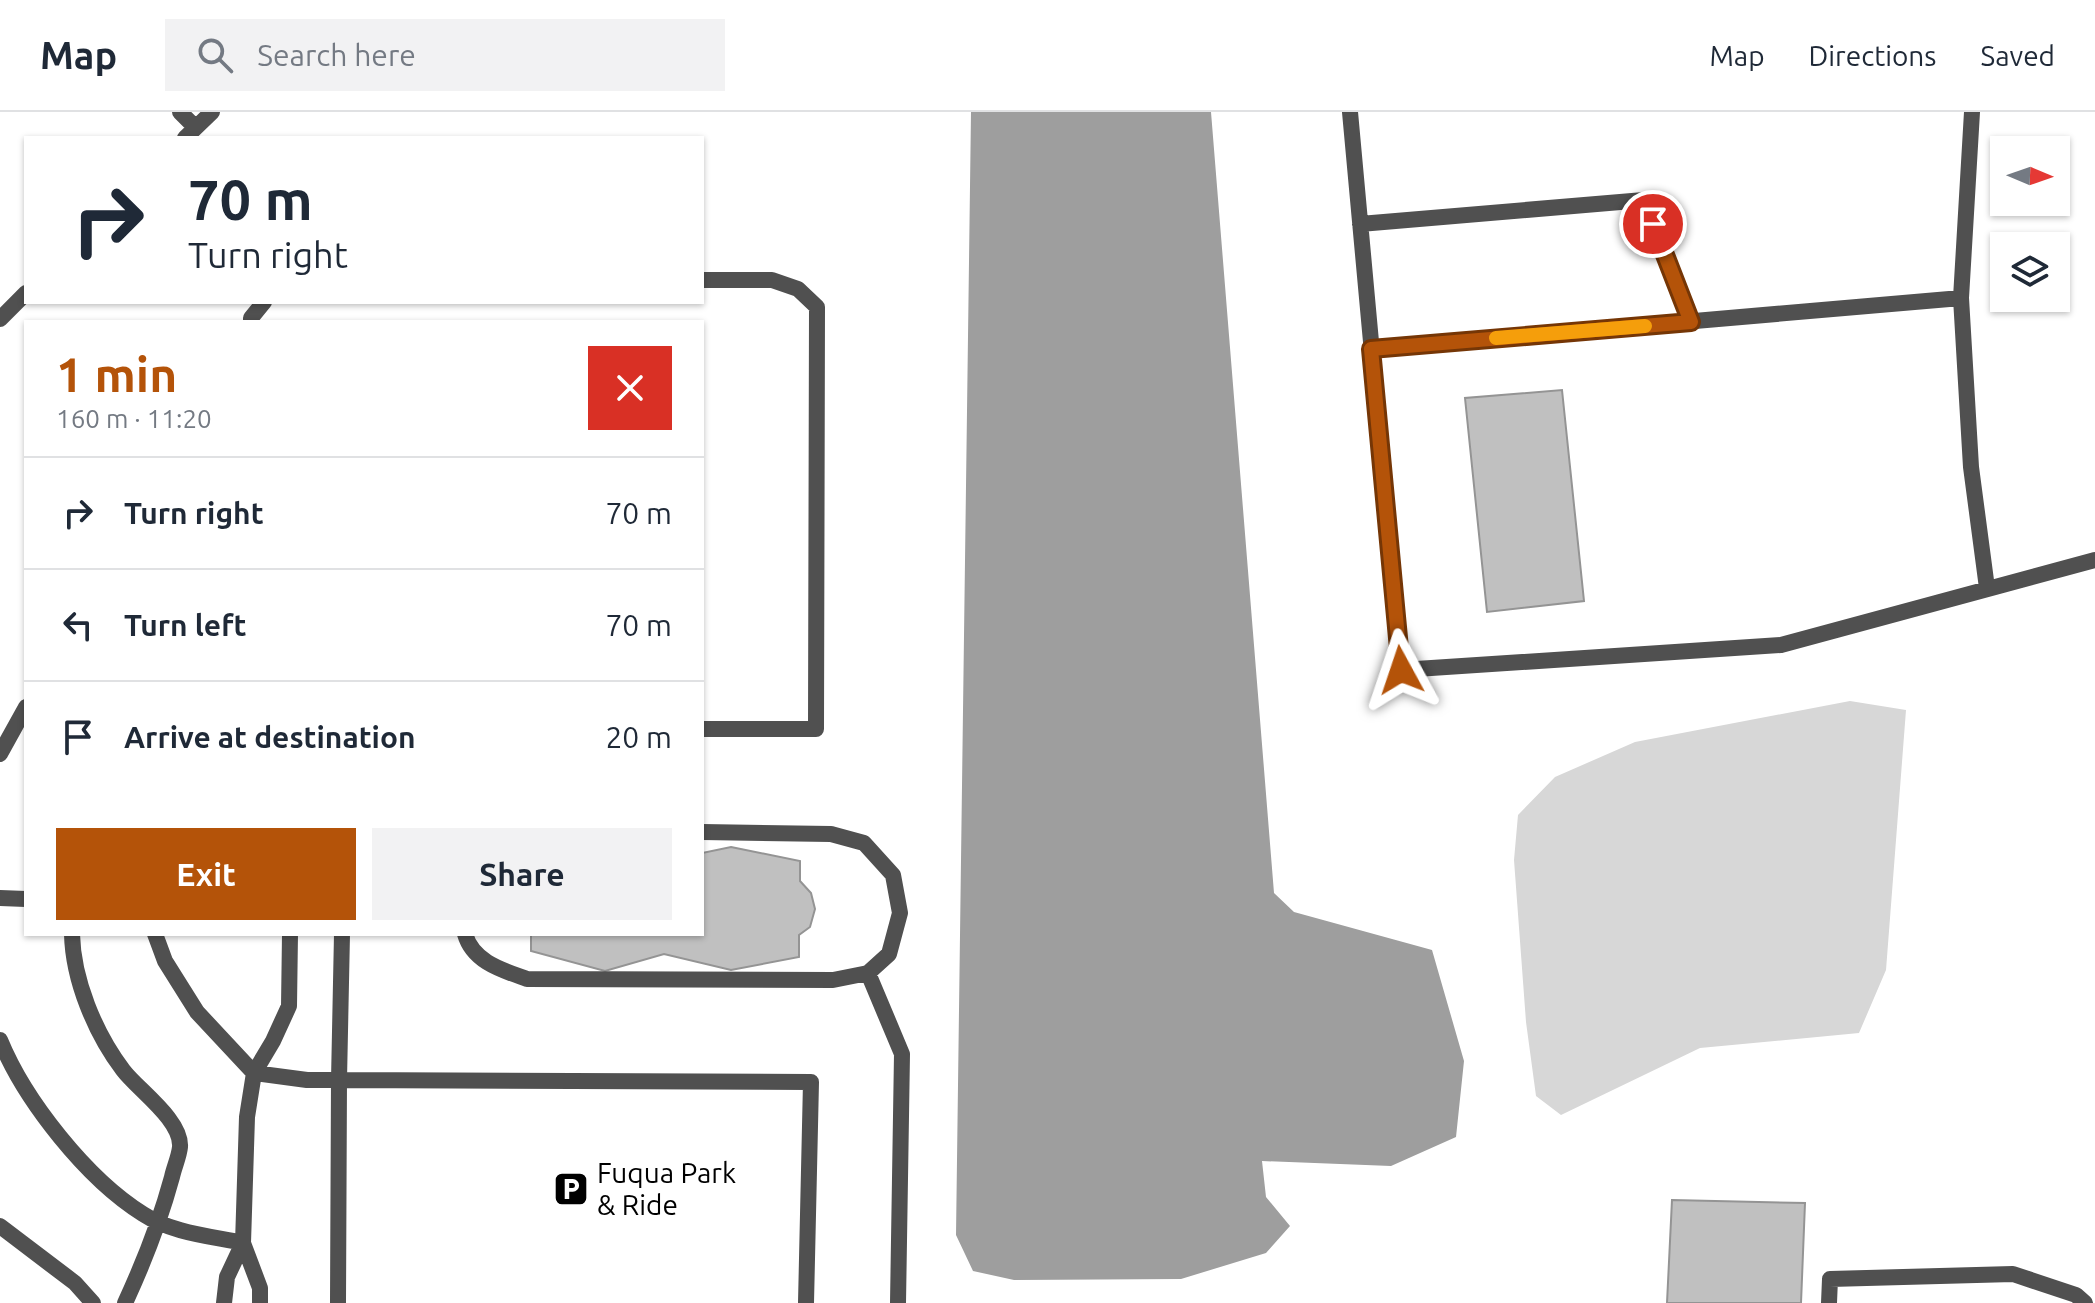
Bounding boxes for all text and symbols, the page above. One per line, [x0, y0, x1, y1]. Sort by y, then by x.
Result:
search box [165, 19, 725, 91]
icon: search [193, 33, 237, 77]
text: Map [40, 34, 117, 76]
text: Search here [257, 38, 416, 72]
text: Map [1709, 40, 1765, 71]
text: Directions [1809, 40, 1936, 71]
text: Saved [1980, 40, 2055, 71]
north arrow [1990, 136, 2070, 216]
map controls [1990, 136, 2070, 312]
icon: right [56, 168, 160, 272]
text: 70 m [188, 168, 313, 231]
pin [1619, 190, 1687, 258]
icon: arrive [1631, 202, 1675, 246]
button: layers [1990, 232, 2070, 312]
text: Turn right [188, 234, 348, 275]
button: close [588, 346, 672, 430]
text: 1 min [56, 347, 177, 401]
text: 160 m · 11:20 [56, 404, 212, 433]
icon: right [56, 491, 100, 535]
text: Turn right [124, 496, 264, 530]
text: 70 m [605, 496, 672, 530]
icon: left [56, 603, 100, 647]
text: Turn left [124, 608, 246, 642]
text: 70 m [605, 608, 672, 642]
position arrow [1359, 628, 1443, 712]
icon: arrive [56, 715, 100, 759]
text: Arrive at destination [124, 720, 416, 754]
text: 20 m [605, 720, 672, 754]
button: Exit [56, 828, 356, 920]
button: Share [372, 828, 672, 920]
place label: Fuqua Park & Ride [597, 1157, 736, 1220]
parking icon: Fuqua Park & Ride [552, 1170, 590, 1208]

